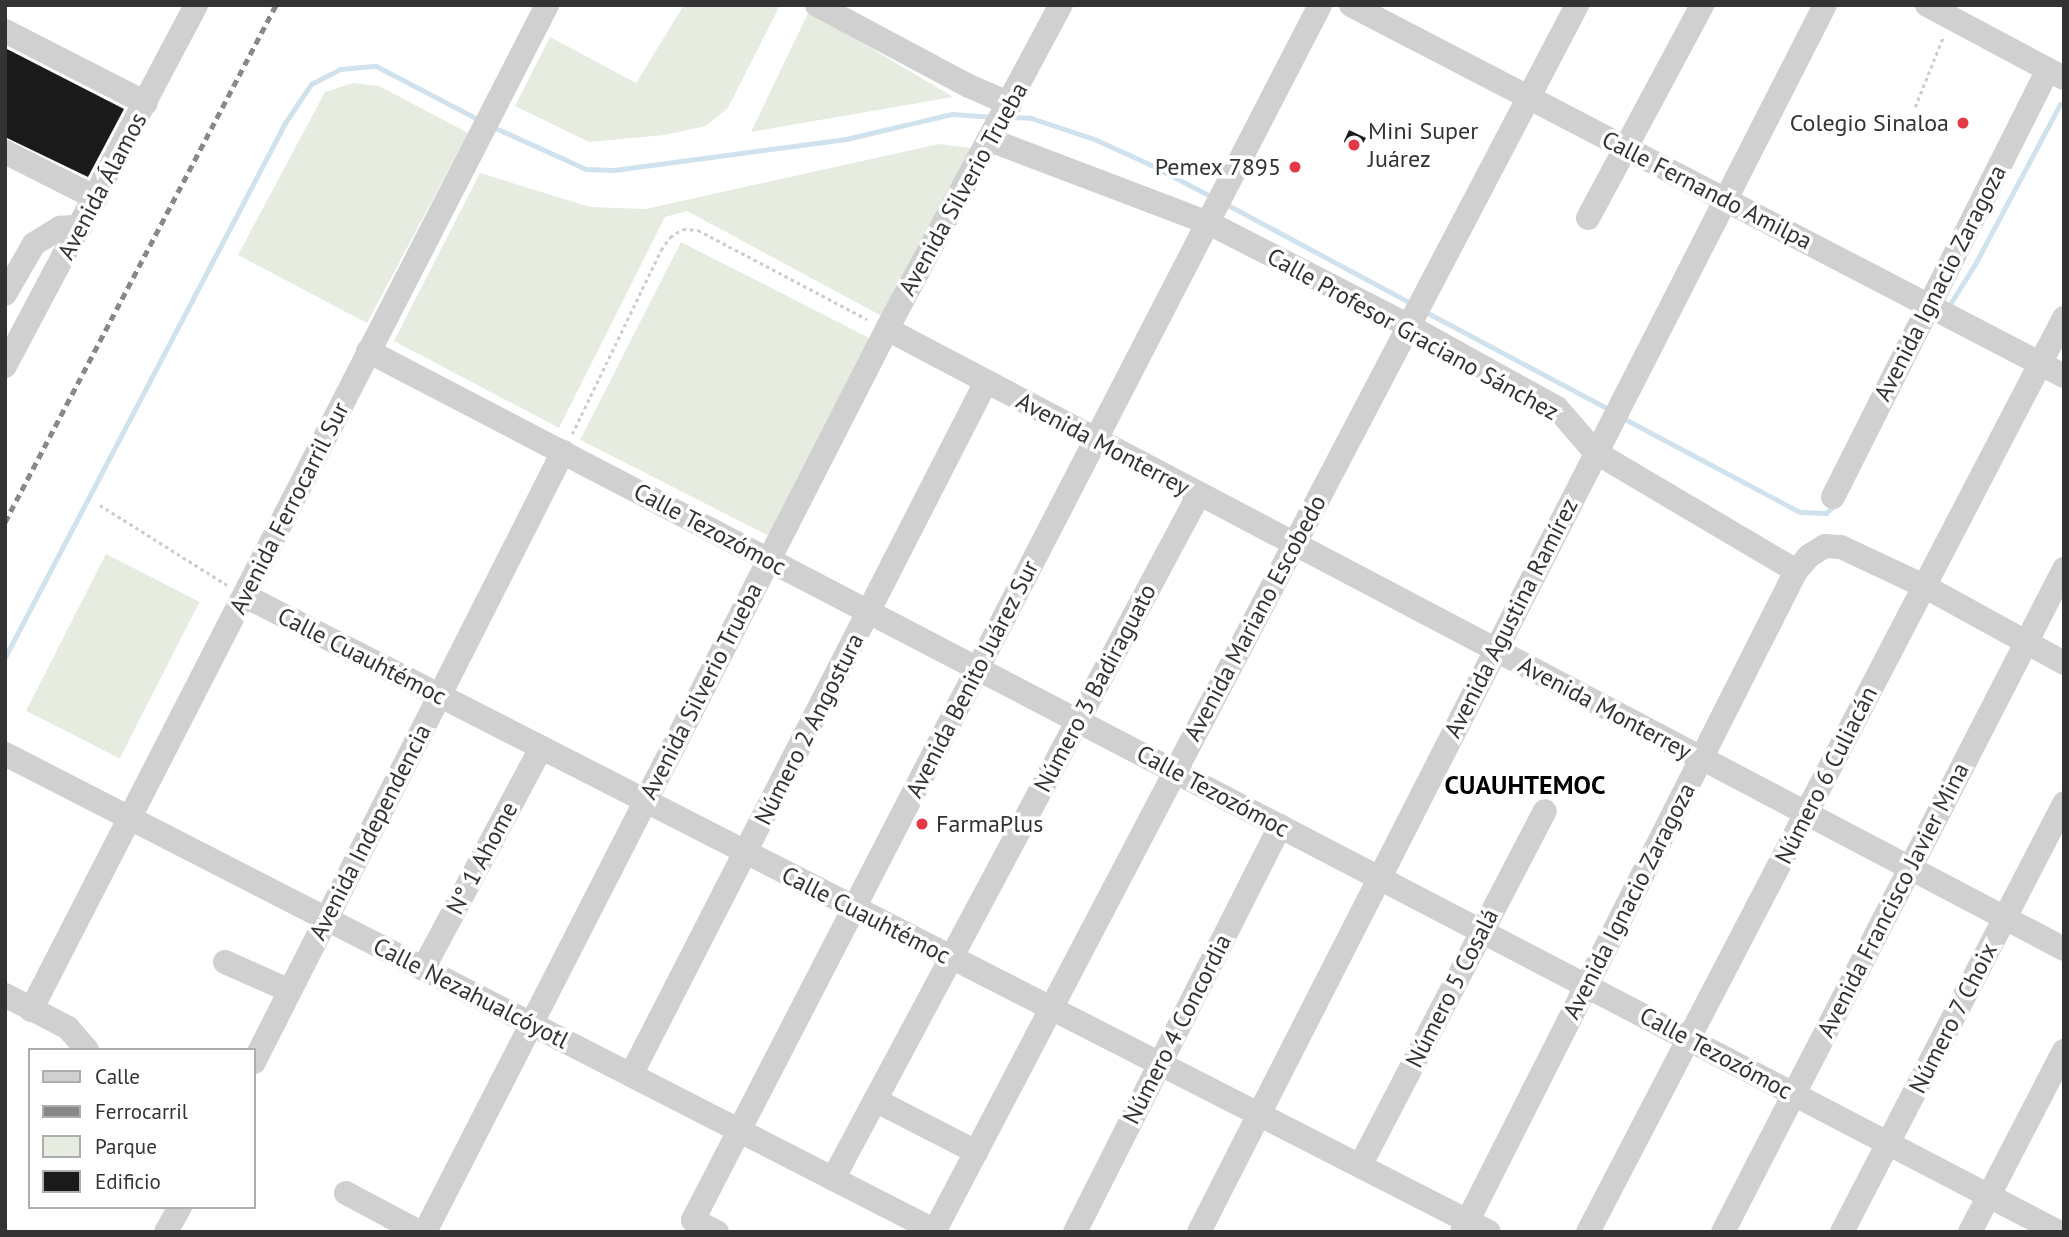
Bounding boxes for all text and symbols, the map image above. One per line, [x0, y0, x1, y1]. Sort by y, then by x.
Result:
street label: Avenida Silverio Trueba [892, 77, 1034, 301]
street label: Avenida Álamos [51, 107, 153, 265]
place label: Colegio Sinaloa [1790, 109, 1949, 137]
marker: Colegio Sinaloa [1955, 115, 1971, 131]
place label: Mini Super Juárez [1368, 117, 1478, 173]
street label: Calle Fernando Amilpa [1597, 124, 1817, 256]
marker: Mini Super Juárez [1346, 137, 1362, 153]
place label: Pemex 7895 [1154, 153, 1281, 181]
marker: Pemex 7895 [1287, 159, 1303, 175]
street label: Avenida Ignacio Zaragoza [1868, 160, 2012, 406]
street label: Calle Profesor Graciano Sánchez [1262, 242, 1564, 426]
street label: Avenida Monterrey [1012, 386, 1194, 502]
street label: Avenida Ferrocarril Sur [223, 397, 355, 619]
street label: Calle Tezozómoc [629, 477, 791, 581]
street label: Avenida Mariano Escobedo [1178, 490, 1332, 746]
street label: Avenida Agustina Ramírez [1438, 493, 1584, 743]
street label: Avenida Benito Juárez Sur [899, 555, 1045, 803]
street label: Avenida Silverio Trueba [634, 578, 768, 804]
street label: Número 3 Badiraguato [1028, 579, 1162, 797]
street label: Calle Cuauhtémoc [273, 601, 451, 711]
street label: Número 2 Angostura [748, 628, 870, 830]
street label: Avenida Monterrey [1514, 650, 1696, 766]
street label: Número 6 Culiacán [1769, 682, 1883, 868]
street label: Avenida Independencia [303, 719, 437, 945]
street label: Calle Tezozómoc [1132, 739, 1294, 843]
street label: Avenida Francisco Javier Mina [1811, 758, 1975, 1042]
district label: CUAUHTEMOC [1445, 769, 1605, 801]
street label: Avenida Ignacio Zaragoza [1557, 778, 1701, 1024]
street label: N° 1 Ahome [440, 797, 524, 919]
place label: FarmaPlus [936, 810, 1043, 838]
marker: FarmaPlus [914, 816, 930, 832]
street label: Calle Cuauhtémoc [777, 860, 955, 970]
street label: Número 5 Cosalá [1400, 904, 1504, 1072]
street label: Número 4 Concordia [1117, 929, 1237, 1129]
street label: Calle Nezahualcóyotl [369, 931, 573, 1055]
street label: Número 7 Choix [1902, 937, 2004, 1099]
street label: Calle Tezozómoc [1635, 1001, 1797, 1105]
legend [28, 1048, 256, 1209]
text: Calle [95, 1063, 140, 1090]
text: Ferrocarril [95, 1098, 188, 1125]
text: Parque [95, 1133, 157, 1160]
text: Edificio [95, 1168, 161, 1195]

